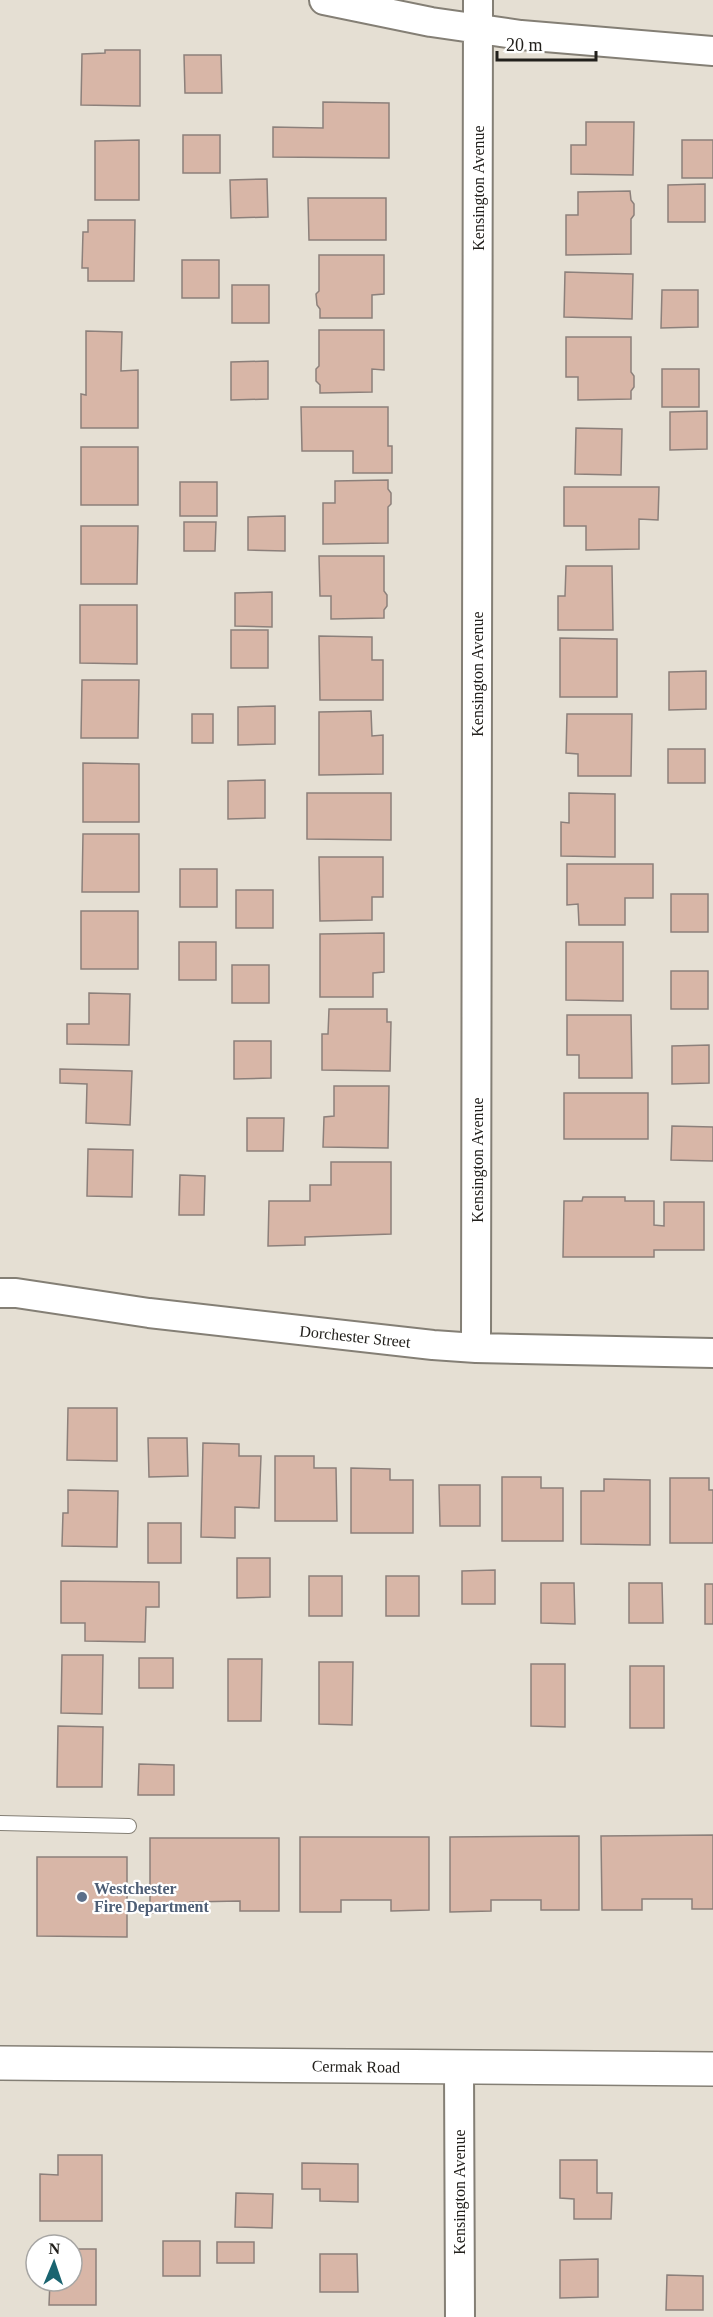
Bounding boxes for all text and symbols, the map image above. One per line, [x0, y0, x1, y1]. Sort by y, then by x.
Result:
scale bar [497, 24, 596, 62]
text: 20 m [506, 35, 543, 55]
street label: Kensington Avenue [470, 125, 488, 251]
street label: Kensington Avenue [469, 611, 487, 737]
street label: Kensington Avenue [469, 1097, 487, 1223]
street label: Dorchester Street [299, 1322, 412, 1351]
place label: Westchester Fire Department [94, 1880, 209, 1916]
marker: Westchester Fire Department [75, 1890, 89, 1904]
street label: Cermak Road [312, 2057, 400, 2076]
street label: Kensington Avenue [451, 2129, 469, 2255]
north arrow [24, 2233, 84, 2293]
text: N [48, 2240, 61, 2257]

